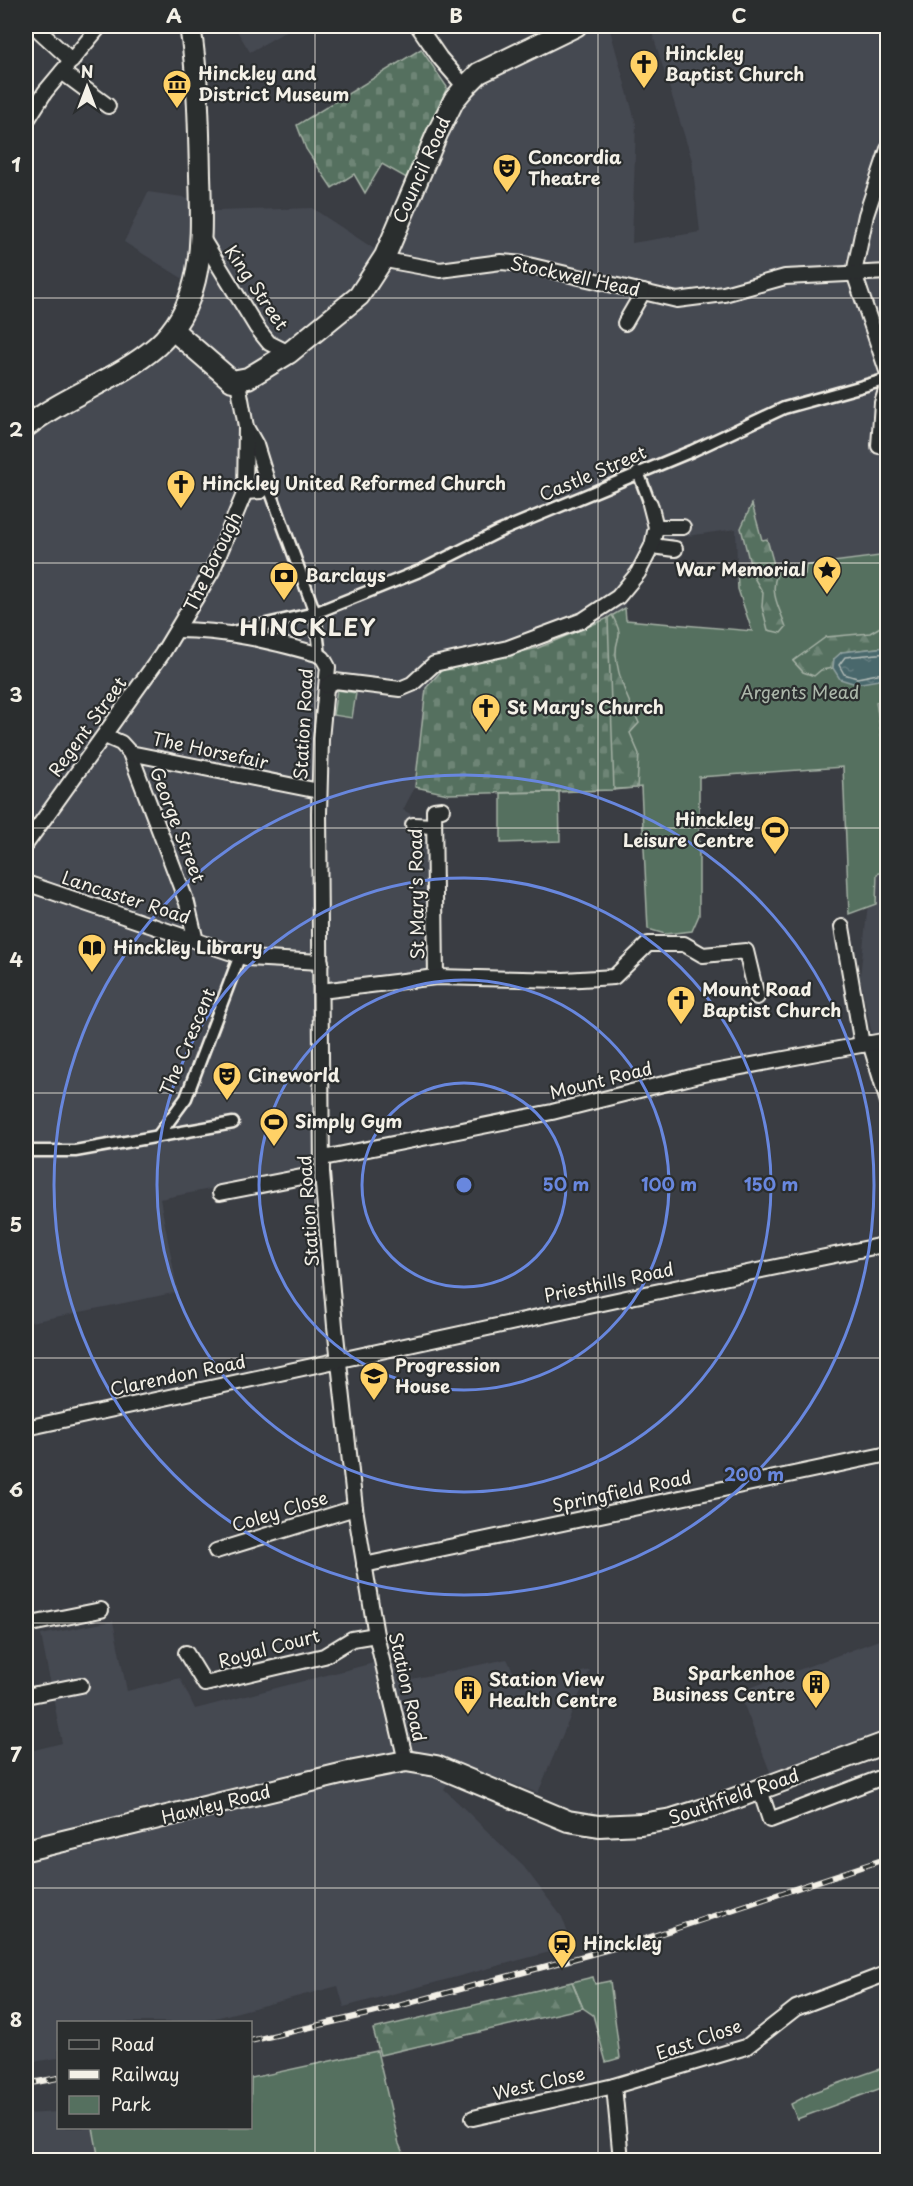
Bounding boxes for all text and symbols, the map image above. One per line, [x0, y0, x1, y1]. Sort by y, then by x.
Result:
text: A [166, 0, 182, 30]
text: B [449, 0, 463, 30]
text: C [731, 0, 747, 30]
place label: Hinckley Baptist Church [665, 39, 804, 87]
church icon: Hinckley Baptist Church [628, 48, 660, 90]
north arrow [57, 57, 117, 117]
text: N [81, 59, 93, 83]
place label: Hinckley and District Museum [198, 59, 349, 107]
museum icon: Hinckley and District Museum [161, 68, 193, 110]
street label: Council Road [385, 112, 456, 227]
place label: Concordia Theatre [528, 143, 622, 191]
text: 1 [11, 149, 21, 179]
theatre icon: Concordia Theatre [491, 152, 523, 194]
street label: King Street [219, 239, 296, 335]
street label: Stockwell Head [508, 249, 643, 302]
text: 2 [9, 414, 23, 444]
street label: Castle Street [535, 438, 650, 507]
church icon: Hinckley United Reformed Church [165, 468, 197, 510]
place label: Hinckley United Reformed Church [202, 469, 506, 496]
street label: The Borough [176, 507, 248, 616]
place icon: War Memorial [811, 554, 843, 596]
place label: War Memorial [675, 555, 806, 582]
bank icon: Barclays [268, 560, 300, 602]
place label: Barclays [305, 561, 386, 588]
district label: HINCKLEY [239, 608, 377, 644]
street label: Station Road [286, 667, 319, 780]
street label: Regent Street [41, 670, 132, 782]
park label: Argents Mead [741, 678, 859, 705]
text: 3 [9, 679, 23, 709]
church icon: St Mary's Church [470, 692, 502, 734]
place label: St Mary's Church [507, 693, 664, 720]
street label: The Horsefair [150, 724, 272, 775]
street label: George Street [144, 763, 213, 886]
place label: Hinckley Leisure Centre [623, 805, 754, 853]
sports icon: Hinckley Leisure Centre [759, 814, 791, 856]
street label: St Mary's Road [401, 828, 430, 960]
street label: Lancaster Road [59, 863, 194, 930]
library icon: Hinckley Library [76, 932, 108, 974]
place label: Hinckley Library [113, 933, 262, 960]
text: 4 [9, 944, 23, 974]
place label: Mount Road Baptist Church [702, 975, 841, 1023]
street label: The Crescent [152, 984, 221, 1099]
church icon: Mount Road Baptist Church [665, 984, 697, 1026]
street label: Mount Road [546, 1054, 655, 1105]
theatre icon: Cineworld [211, 1060, 243, 1102]
place label: Cineworld [248, 1061, 340, 1088]
sports icon: Simply Gym [258, 1106, 290, 1148]
place label: Simply Gym [295, 1107, 402, 1134]
street label: Station Road [290, 1154, 325, 1268]
text: 50 m [543, 1170, 589, 1197]
text: 100 m [641, 1170, 697, 1197]
text: 150 m [744, 1170, 798, 1197]
centre of rings [454, 1175, 474, 1195]
text: 5 [10, 1209, 22, 1239]
street label: Priesthills Road [541, 1255, 676, 1308]
street label: Clarendon Road [107, 1347, 248, 1402]
place label: Progression House [395, 1351, 500, 1399]
school or university icon: Progression House [358, 1360, 390, 1402]
text: 200 m [724, 1460, 784, 1487]
street label: Springfield Road [550, 1463, 694, 1518]
text: 6 [9, 1474, 23, 1504]
street label: Coley Close [228, 1483, 331, 1538]
street label: Royal Court [215, 1621, 322, 1674]
street label: Station Road [383, 1629, 434, 1744]
place label: Sparkenhoe Business Centre [652, 1659, 795, 1707]
place label: Station View Health Centre [489, 1665, 618, 1713]
building icon: Sparkenhoe Business Centre [800, 1668, 832, 1710]
building icon: Station View Health Centre [452, 1674, 484, 1716]
text: 7 [10, 1739, 22, 1769]
street label: Southfield Road [665, 1761, 802, 1831]
street label: Hawley Road [158, 1777, 273, 1830]
station icon: Hinckley [546, 1928, 578, 1970]
place label: Hinckley [583, 1929, 662, 1956]
text: 8 [10, 2004, 22, 2034]
street label: East Close [652, 2011, 745, 2066]
legend [57, 2021, 252, 2129]
text: Road [111, 2030, 155, 2057]
street label: West Close [490, 2059, 587, 2106]
text: Railway [111, 2060, 179, 2087]
text: Park [111, 2090, 151, 2117]

